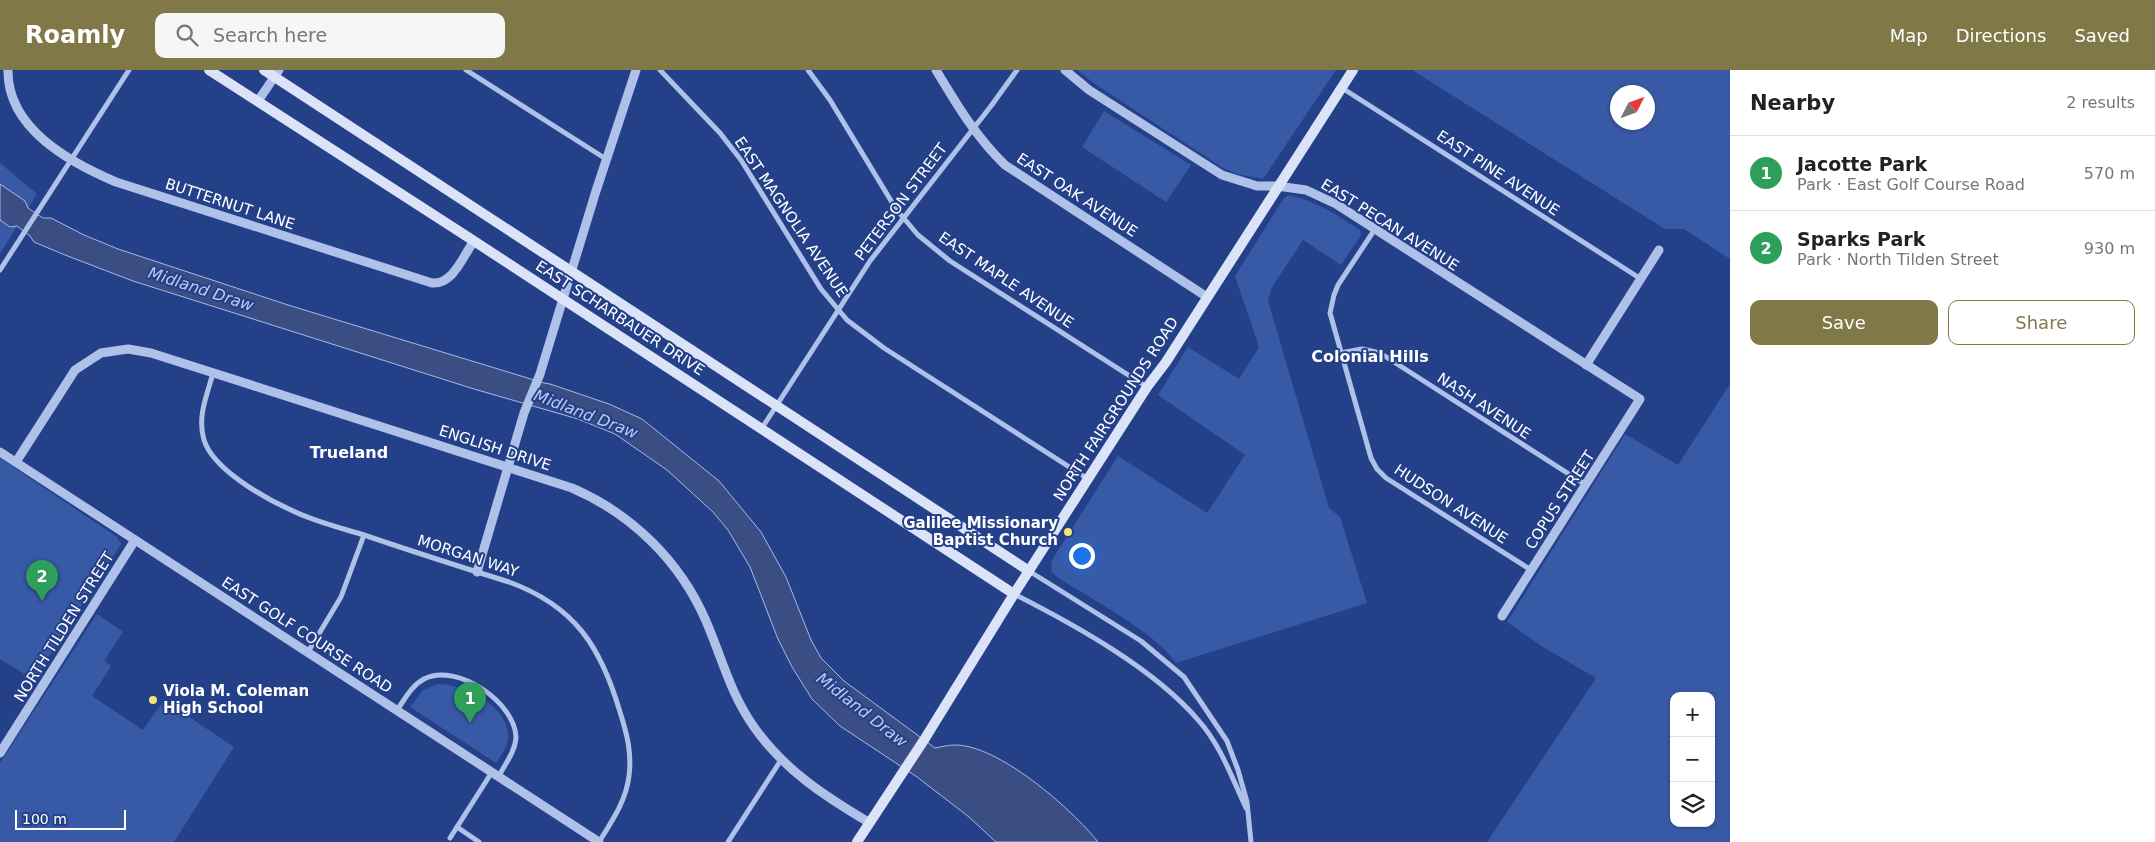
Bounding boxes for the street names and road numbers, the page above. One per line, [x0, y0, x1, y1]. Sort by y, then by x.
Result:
street label: EAST PINE AVENUE [1433, 127, 1563, 219]
street label: EAST MAGNOLIA AVENUE [731, 133, 851, 301]
street label: PETERSON STREET [851, 139, 951, 264]
street label: EAST OAK AVENUE [1013, 149, 1141, 241]
street label: BUTTERNUT LANE [163, 175, 297, 233]
street label: EAST PECAN AVENUE [1318, 175, 1462, 275]
street label: EAST MAPLE AVENUE [935, 228, 1077, 332]
street label: EAST SCHARBAUER DRIVE [532, 257, 708, 379]
street label: NORTH FAIRGROUNDS ROAD [1050, 314, 1182, 504]
street label: NASH AVENUE [1434, 369, 1534, 443]
street label: ENGLISH DRIVE [437, 421, 553, 475]
street label: COPUS STREET [1521, 447, 1599, 553]
street label: HUDSON AVENUE [1391, 461, 1511, 547]
street label: MORGAN WAY [415, 531, 522, 581]
street label: NORTH TILDEN STREET [10, 548, 118, 705]
street label: EAST GOLF COURSE ROAD [218, 573, 396, 697]

